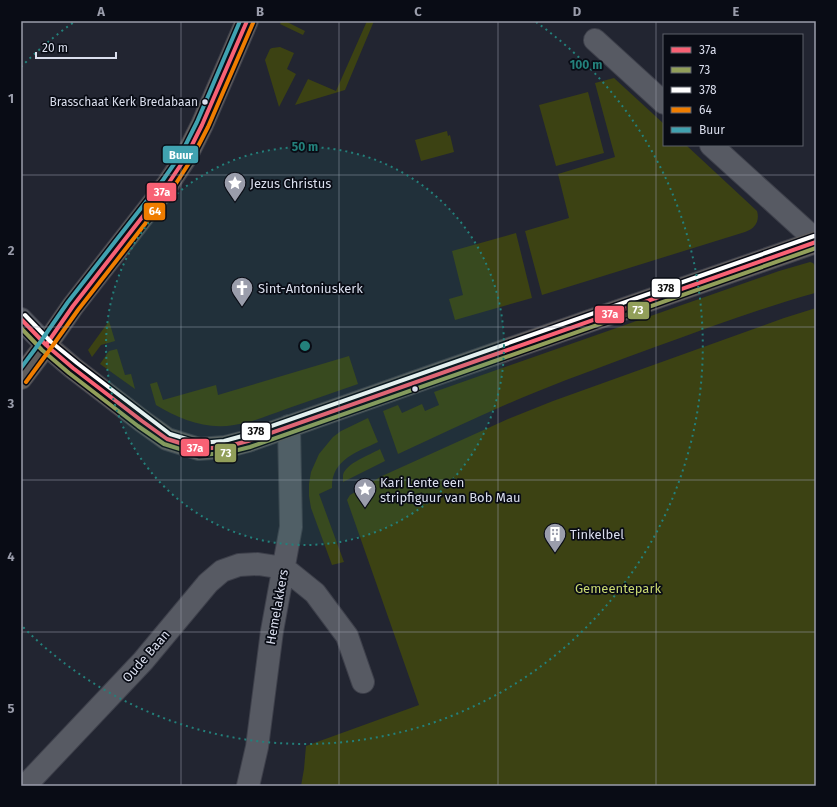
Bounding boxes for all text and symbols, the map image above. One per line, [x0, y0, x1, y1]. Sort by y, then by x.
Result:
text: A [96, 4, 105, 19]
text: B [256, 4, 264, 19]
text: C [414, 4, 422, 19]
text: D [573, 4, 582, 19]
text: E [733, 4, 740, 19]
scale bar [36, 34, 116, 60]
legend [663, 34, 803, 146]
text: 20 m [42, 41, 68, 55]
text: 37a [699, 43, 716, 57]
text: 100 m [570, 58, 602, 72]
text: 73 [699, 63, 710, 77]
text: 378 [699, 83, 717, 97]
text: 1 [8, 91, 14, 106]
place label: Brasschaat Kerk Bredabaan [49, 95, 198, 109]
marker: Brasschaat Kerk Bredabaan [200, 97, 210, 107]
text: 64 [699, 103, 712, 117]
text: Buur [699, 123, 725, 137]
text: 50 m [292, 140, 318, 154]
line badge: Buur [162, 145, 199, 164]
text: Buur [169, 149, 193, 162]
place icon: Jezus Christus [222, 170, 248, 203]
place label: Jezus Christus [250, 176, 331, 191]
line badge: 37a [146, 182, 177, 202]
text: 37a [153, 186, 170, 199]
line badge: 64 [143, 202, 166, 221]
text: 64 [149, 205, 161, 218]
text: 2 [8, 243, 15, 258]
church icon: Sint-Antoniuskerk [229, 275, 255, 308]
line badge: 378 [651, 278, 681, 298]
place label: Sint-Antoniuskerk [258, 281, 363, 296]
text: 378 [656, 282, 675, 295]
line badge: 73 [627, 301, 650, 320]
text: 73 [633, 304, 644, 317]
line badge: 37a [594, 305, 625, 324]
text: 37a [601, 308, 618, 321]
centre of rings [298, 339, 312, 353]
unlabelled marker [410, 384, 420, 394]
text: 3 [7, 396, 15, 411]
line badge: 378 [241, 422, 271, 441]
text: 378 [246, 425, 265, 438]
line badge: 37a [180, 438, 210, 457]
text: 37a [186, 442, 203, 455]
line badge: 73 [214, 443, 237, 463]
text: 73 [221, 447, 232, 460]
place label: Kari Lente een stripfiguur van Bob Mau [380, 475, 521, 505]
place icon: Kari Lente een stripfiguur van Bob Mau [352, 476, 378, 509]
building icon: Tinkelbel [542, 521, 568, 554]
place label: Tinkelbel [570, 527, 624, 542]
text: 4 [7, 549, 15, 564]
street label: Hemelakkers [263, 568, 291, 646]
park label: Gemeentepark [575, 581, 661, 596]
street label: Oude Baan [119, 627, 173, 685]
text: 5 [8, 701, 15, 716]

